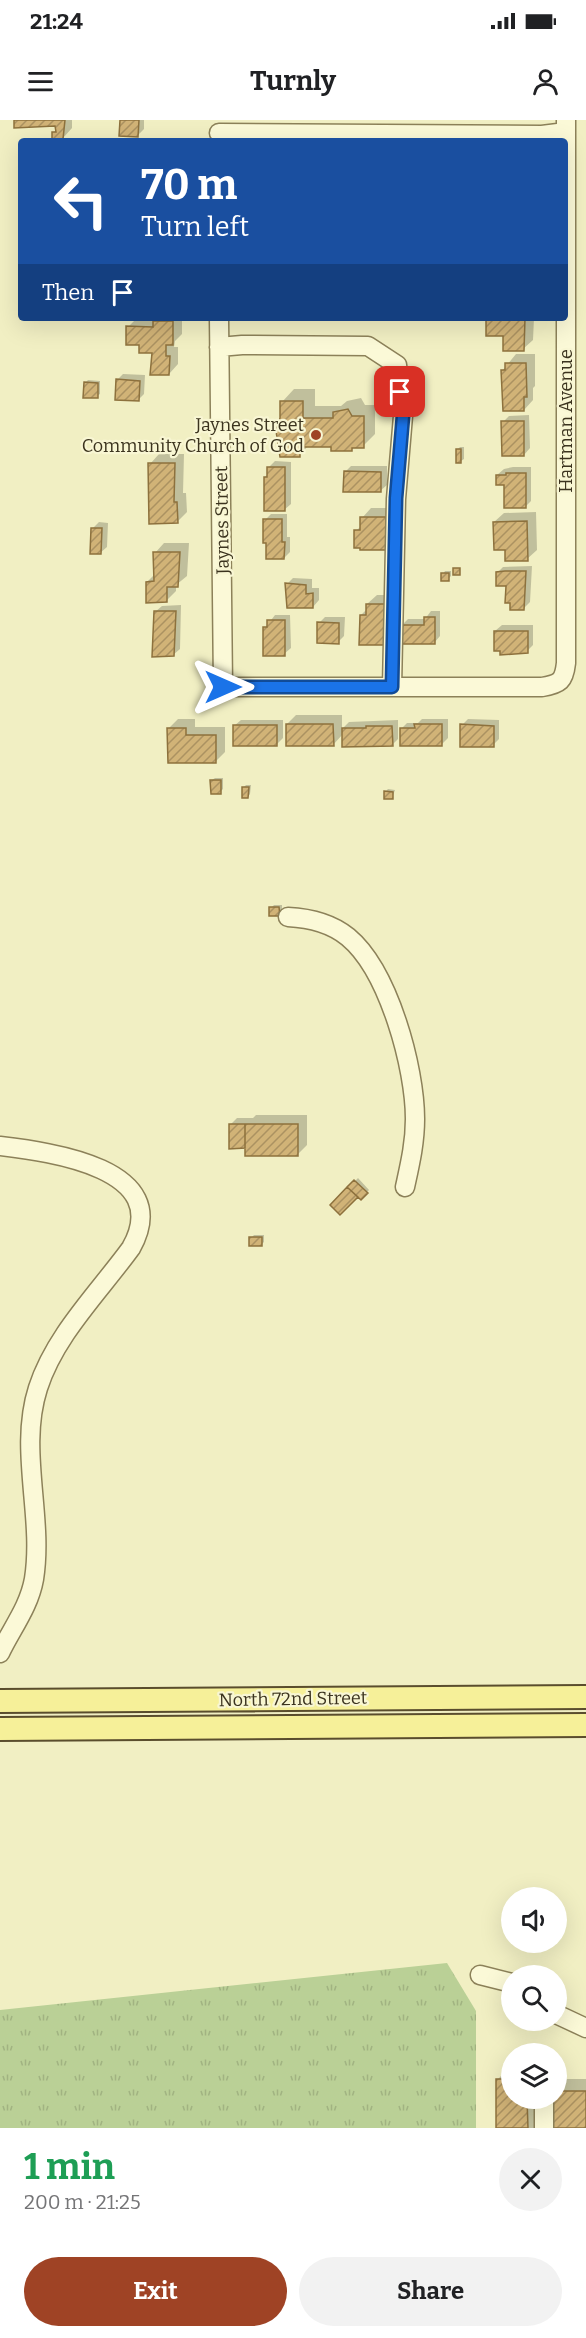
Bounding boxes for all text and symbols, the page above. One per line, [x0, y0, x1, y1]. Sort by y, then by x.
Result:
text: 21:24 [30, 8, 83, 35]
icon: menu [24, 65, 57, 98]
text: Turnly [250, 65, 336, 97]
icon: person [529, 65, 562, 98]
text: 70 m [141, 160, 237, 210]
icon: left [42, 162, 120, 240]
text: Turn left [141, 211, 249, 243]
icon: arrive [106, 276, 139, 309]
text: Then [42, 279, 94, 306]
street label: Hartman Avenue [555, 349, 577, 493]
pin [374, 366, 425, 417]
icon: arrive [383, 375, 416, 408]
place label: Jaynes Street Community Church of God [82, 414, 304, 457]
marker: Jaynes Street Community Church of God [309, 428, 323, 442]
street label: Jaynes Street [210, 465, 234, 575]
position arrow [191, 655, 255, 719]
street label: North 72nd Street [219, 1687, 368, 1711]
map controls [501, 1887, 567, 2109]
button: sound [501, 1887, 567, 1953]
button: search [501, 1965, 567, 2031]
button: layers [501, 2043, 567, 2109]
text: 1 min [24, 2145, 115, 2189]
button: close [499, 2148, 562, 2211]
text: 200 m · 21:25 [24, 2190, 141, 2214]
button: Exit [24, 2257, 287, 2326]
button: Share [299, 2257, 562, 2326]

